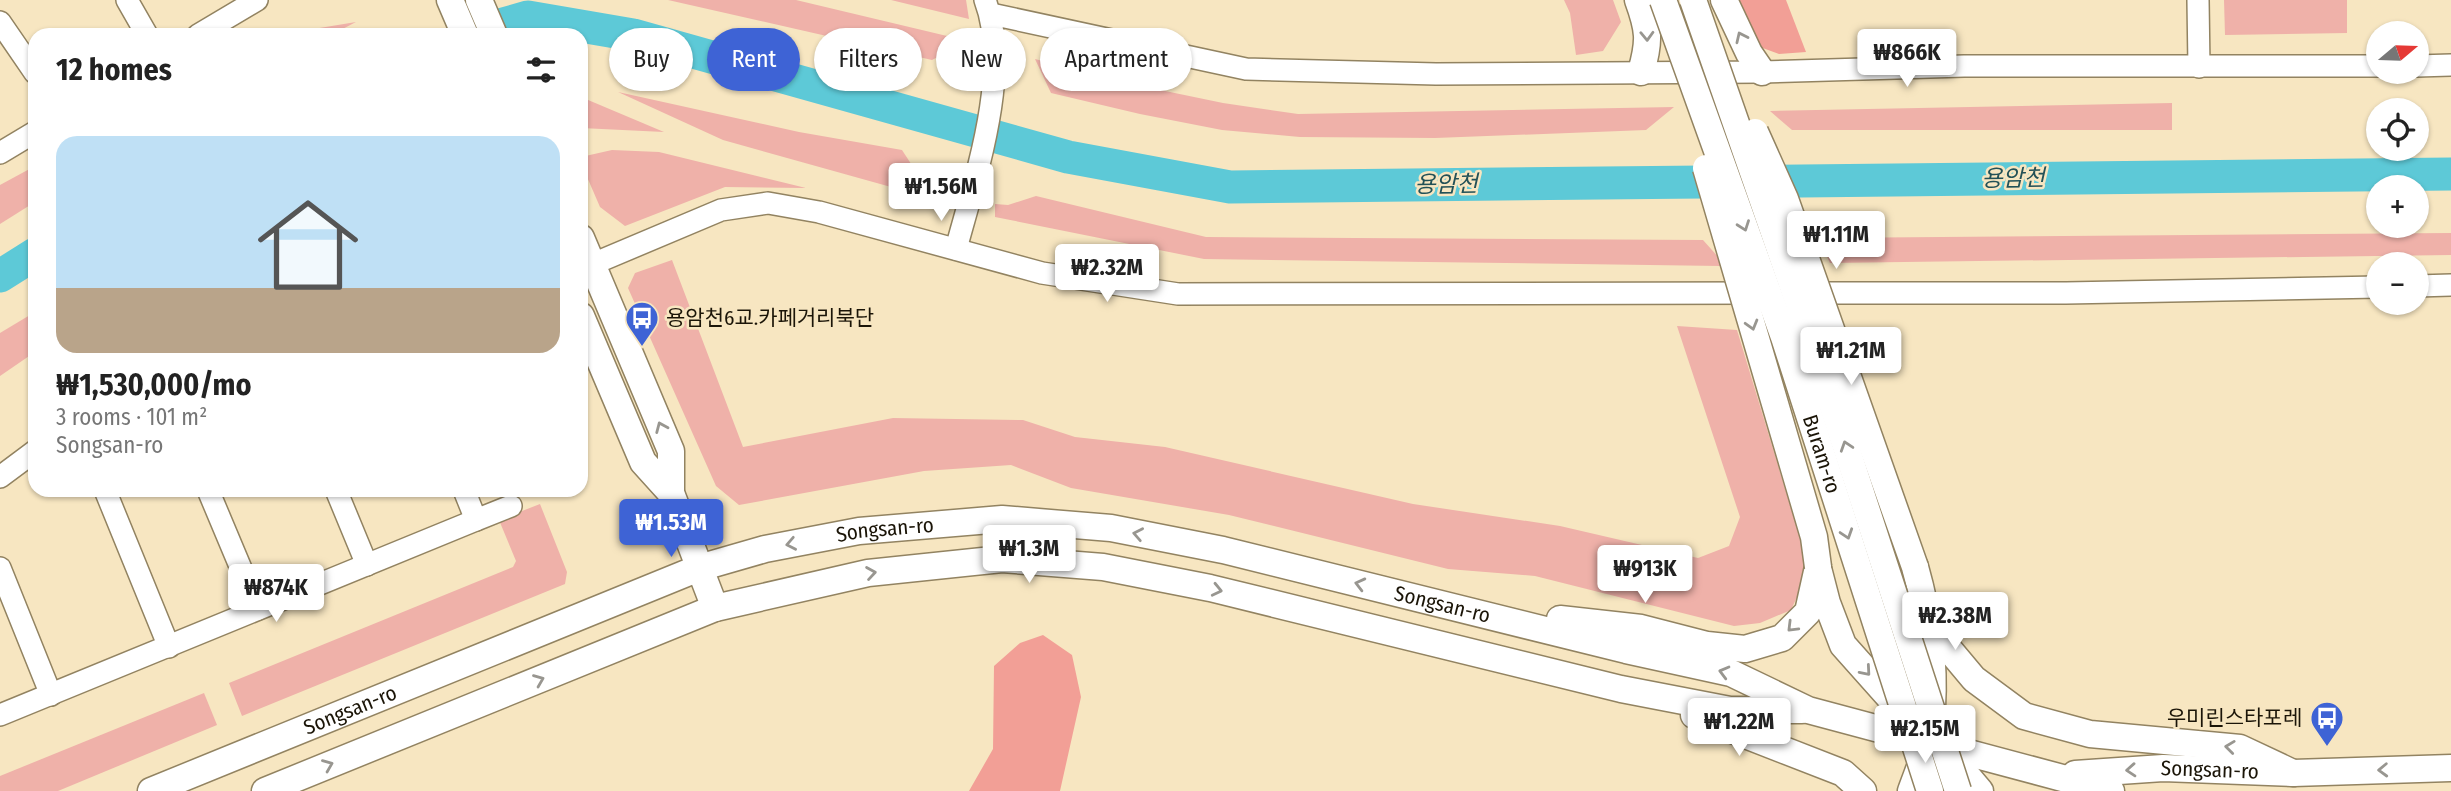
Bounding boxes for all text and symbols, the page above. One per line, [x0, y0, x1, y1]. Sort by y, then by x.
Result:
north arrow [2366, 21, 2429, 84]
map controls [2366, 21, 2429, 315]
chip: Buy [609, 28, 693, 91]
chip: Rent [707, 28, 800, 91]
chip: Filters [814, 28, 922, 91]
chip: New [936, 28, 1026, 91]
chip: Apartment [1040, 28, 1192, 91]
pin: ₩866K [1858, 29, 1956, 89]
one-way arrow [1639, 31, 1654, 42]
one-way arrow [1735, 32, 1749, 44]
text: ₩866K [1873, 38, 1941, 66]
icon: filters [522, 51, 560, 89]
text: 12 homes [56, 52, 172, 88]
button: locate [2366, 98, 2429, 161]
water label: 용암천 [1981, 163, 2048, 193]
pin: ₩1.56M [884, 164, 998, 223]
water label: 용암천 [1414, 169, 1481, 199]
text: ₩1.56M [905, 172, 977, 200]
button: + [2366, 175, 2429, 238]
icon: home [245, 182, 371, 308]
pin: ₩1.11M [1779, 212, 1893, 271]
one-way arrow [1736, 219, 1750, 231]
text: ₩1.11M [1803, 220, 1869, 248]
pin: ₩2.32M [1050, 244, 1164, 304]
button: − [2366, 252, 2429, 315]
text: ₩2.32M [1071, 253, 1143, 281]
bus stop icon: 용암천6교.카페거리북단 [623, 299, 661, 348]
place label: 용암천6교.카페거리북단 [666, 305, 874, 331]
one-way arrow [1744, 319, 1758, 331]
pin: ₩1.21M [1794, 328, 1908, 387]
text: ₩1.21M [1816, 336, 1886, 364]
text: ₩1,530,000/mo [56, 367, 252, 403]
text: 3 rooms · 101 m² [56, 403, 207, 431]
street label: Buram-ro [1797, 411, 1846, 497]
one-way arrow [655, 422, 669, 434]
text: Songsan-ro [56, 431, 163, 459]
one-way arrow [1840, 441, 1854, 453]
pin: ₩1.53M [614, 500, 728, 559]
text: ₩1.53M [635, 508, 707, 536]
street label: Songsan-ro [834, 512, 935, 548]
pin: ₩1.3M [980, 526, 1078, 585]
one-way arrow [1132, 527, 1144, 542]
one-way arrow [1839, 528, 1853, 540]
text: ₩1.3M [999, 534, 1059, 562]
one-way arrow [785, 536, 797, 551]
pin: ₩913K [1596, 546, 1694, 605]
text: ₩913K [1613, 554, 1677, 582]
pin: ₩874K [227, 564, 325, 624]
one-way arrow [865, 566, 877, 581]
text: ₩874K [244, 573, 308, 601]
one-way arrow [1354, 578, 1366, 592]
street label: Songsan-ro [1392, 580, 1493, 629]
one-way arrow [1211, 582, 1223, 596]
pin: ₩2.38M [1898, 592, 2012, 652]
text: ₩2.38M [1918, 601, 1992, 629]
one-way arrow [1788, 619, 1801, 632]
one-way arrow [1858, 663, 1870, 676]
one-way arrow [1718, 666, 1730, 680]
one-way arrow [532, 674, 544, 688]
street label: Songsan-ro [300, 679, 400, 740]
pin: ₩1.22M [1682, 698, 1796, 758]
bus stop icon: 우미린스타포레 [2308, 699, 2346, 748]
place label: 우미린스타포레 [2167, 705, 2302, 731]
pin: ₩2.15M [1868, 706, 1982, 765]
text: ₩1.22M [1704, 707, 1774, 735]
text: ₩2.15M [1891, 714, 1959, 742]
one-way arrow [2224, 740, 2235, 755]
street label: Songsan-ro [2160, 755, 2259, 785]
one-way arrow [321, 760, 333, 774]
one-way arrow [2125, 762, 2136, 777]
one-way arrow [2377, 762, 2388, 777]

